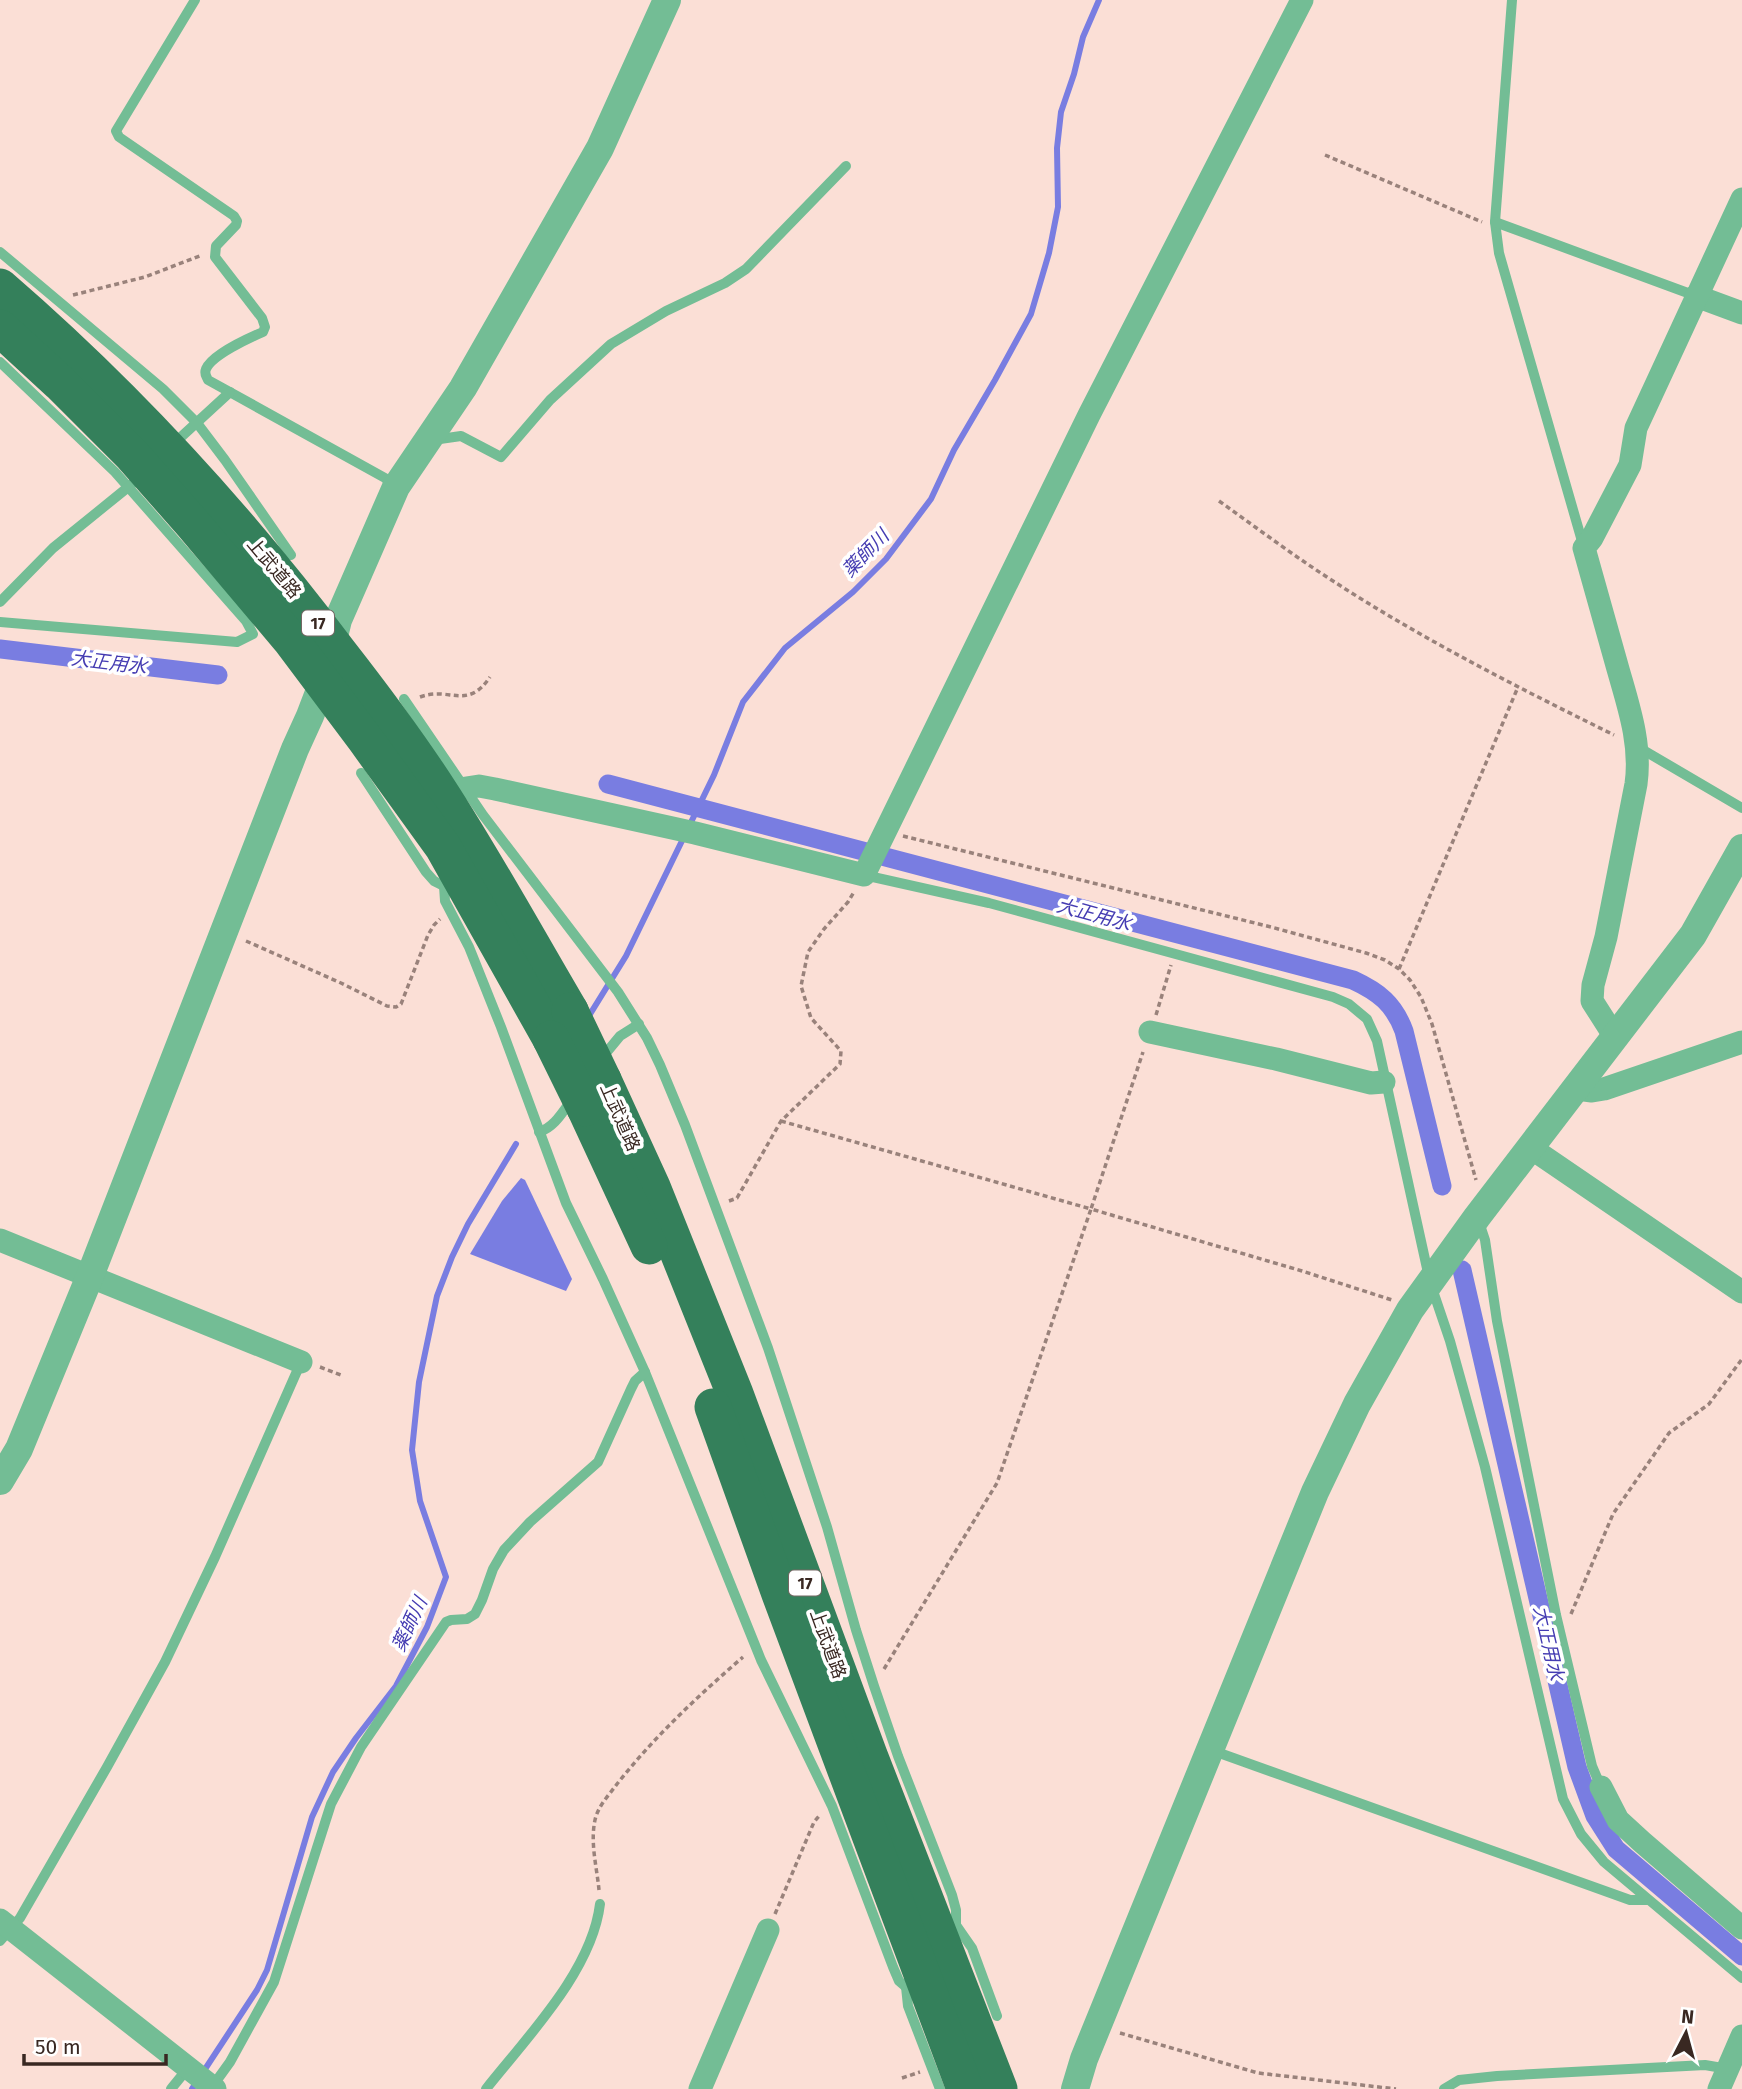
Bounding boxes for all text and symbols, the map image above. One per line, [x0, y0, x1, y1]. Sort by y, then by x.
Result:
water label: 薬師川 [837, 523, 895, 582]
street label: 上武道路 [242, 533, 306, 603]
road number: 17 [302, 610, 334, 636]
water label: 大正用水 [70, 646, 150, 679]
water label: 大正用水 [1054, 894, 1135, 936]
street label: 上武道路 [595, 1080, 645, 1154]
road number: 17 [789, 1570, 821, 1596]
water label: 薬師川 [387, 1592, 433, 1655]
water label: 大正用水 [1529, 1603, 1569, 1685]
street label: 上武道路 [805, 1606, 851, 1682]
north arrow [1651, 1998, 1721, 2068]
text: N [1680, 2004, 1695, 2029]
scale bar [24, 2022, 166, 2066]
text: 50 m [35, 2034, 81, 2060]

